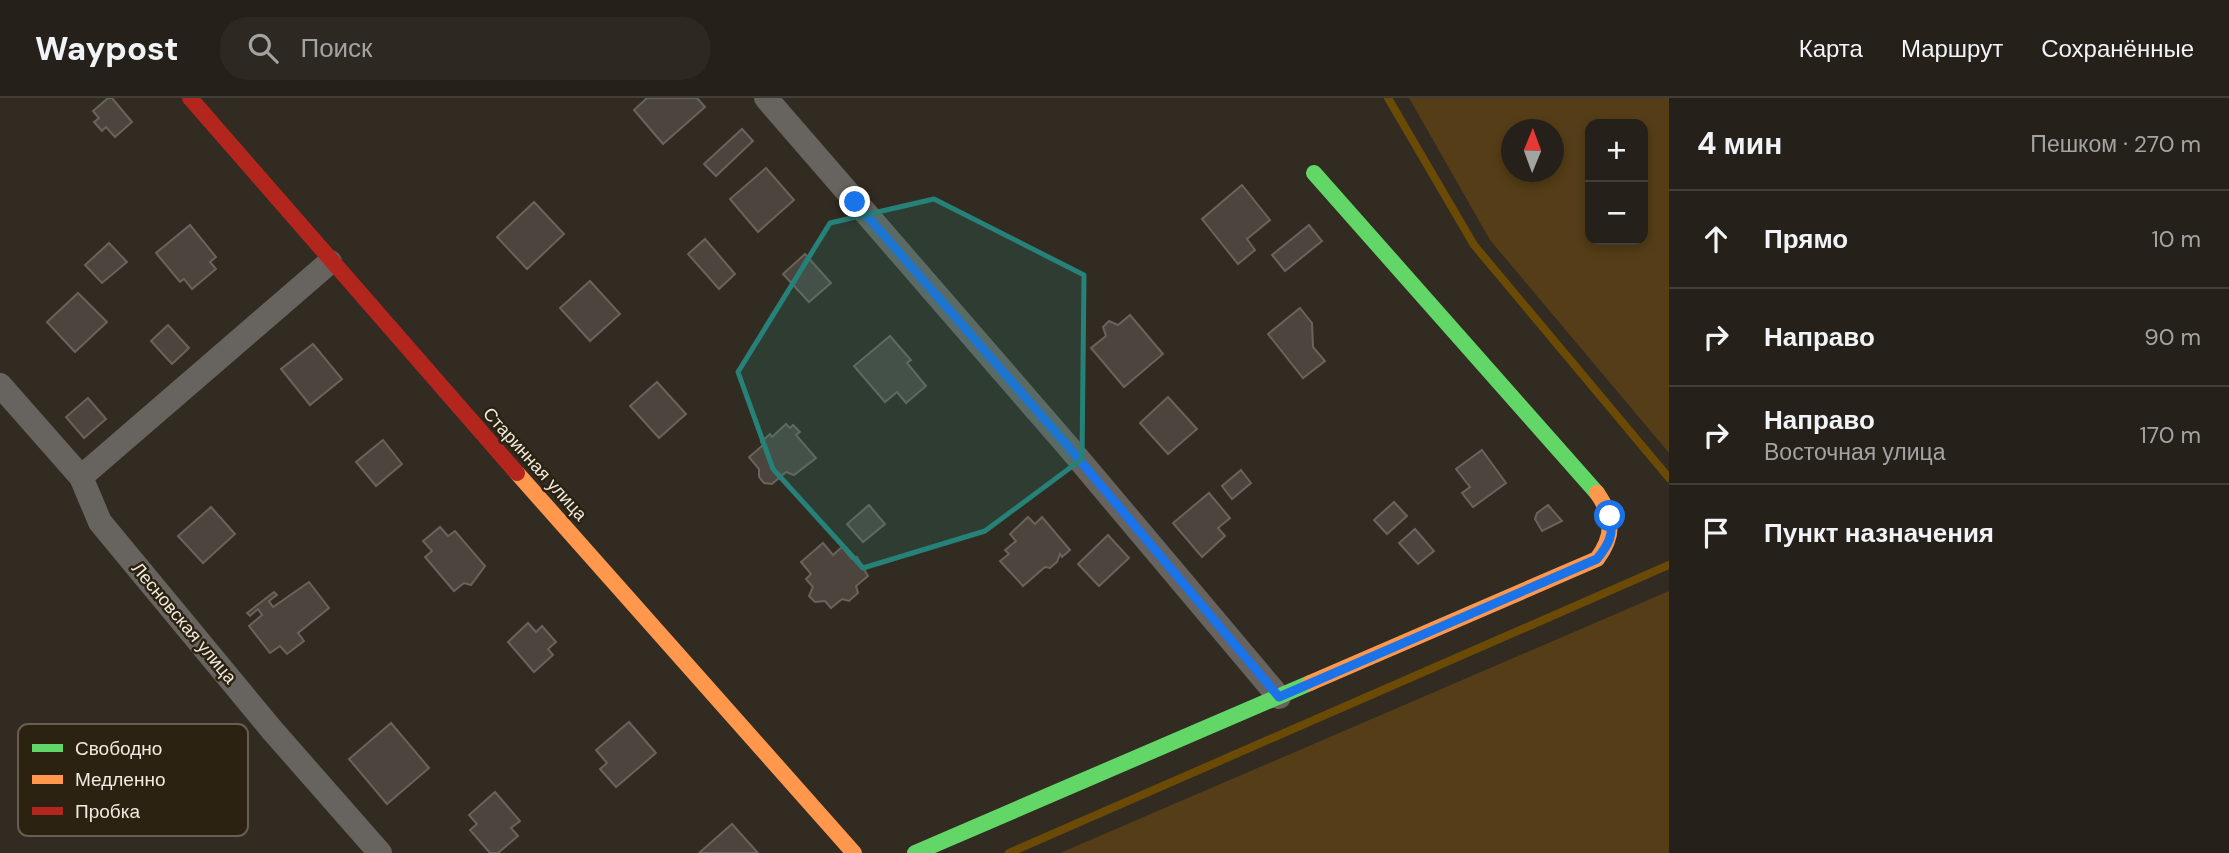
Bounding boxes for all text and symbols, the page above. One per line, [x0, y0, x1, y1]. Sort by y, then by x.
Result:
search box [220, 17, 710, 80]
text: Waypost [35, 27, 178, 70]
icon: search [244, 29, 282, 67]
text: Поиск [300, 31, 372, 65]
text: Карта [1799, 33, 1863, 64]
text: Маршрут [1901, 33, 2003, 64]
text: Сохранённые [2041, 33, 2194, 64]
north arrow [1501, 119, 1564, 182]
map controls [1585, 119, 1648, 245]
button: + [1585, 119, 1648, 182]
text: 4 мин [1697, 124, 1782, 163]
text: Пешком · 270 m [2030, 129, 2201, 159]
button: − [1585, 182, 1648, 245]
route end [839, 186, 870, 217]
icon: ahead [1697, 220, 1735, 258]
text: Прямо [1764, 222, 1848, 256]
text: 10 m [2151, 224, 2201, 254]
icon: right [1697, 318, 1735, 356]
text: Направо [1764, 320, 1875, 354]
text: 90 m [2144, 322, 2201, 352]
street label: Старинная улица [478, 402, 593, 527]
text: Направо [1764, 403, 1875, 437]
icon: right [1697, 416, 1735, 454]
text: 170 m [2140, 420, 2201, 450]
text: Восточная улица [1764, 437, 1945, 467]
route start [1594, 500, 1625, 531]
icon: arrive [1697, 514, 1735, 552]
text: Пункт назначения [1764, 516, 1994, 550]
street label: Лесновская улица [126, 557, 242, 689]
legend [18, 724, 248, 836]
text: Свободно [75, 736, 162, 761]
text: Медленно [75, 767, 165, 792]
text: Пробка [75, 799, 140, 824]

